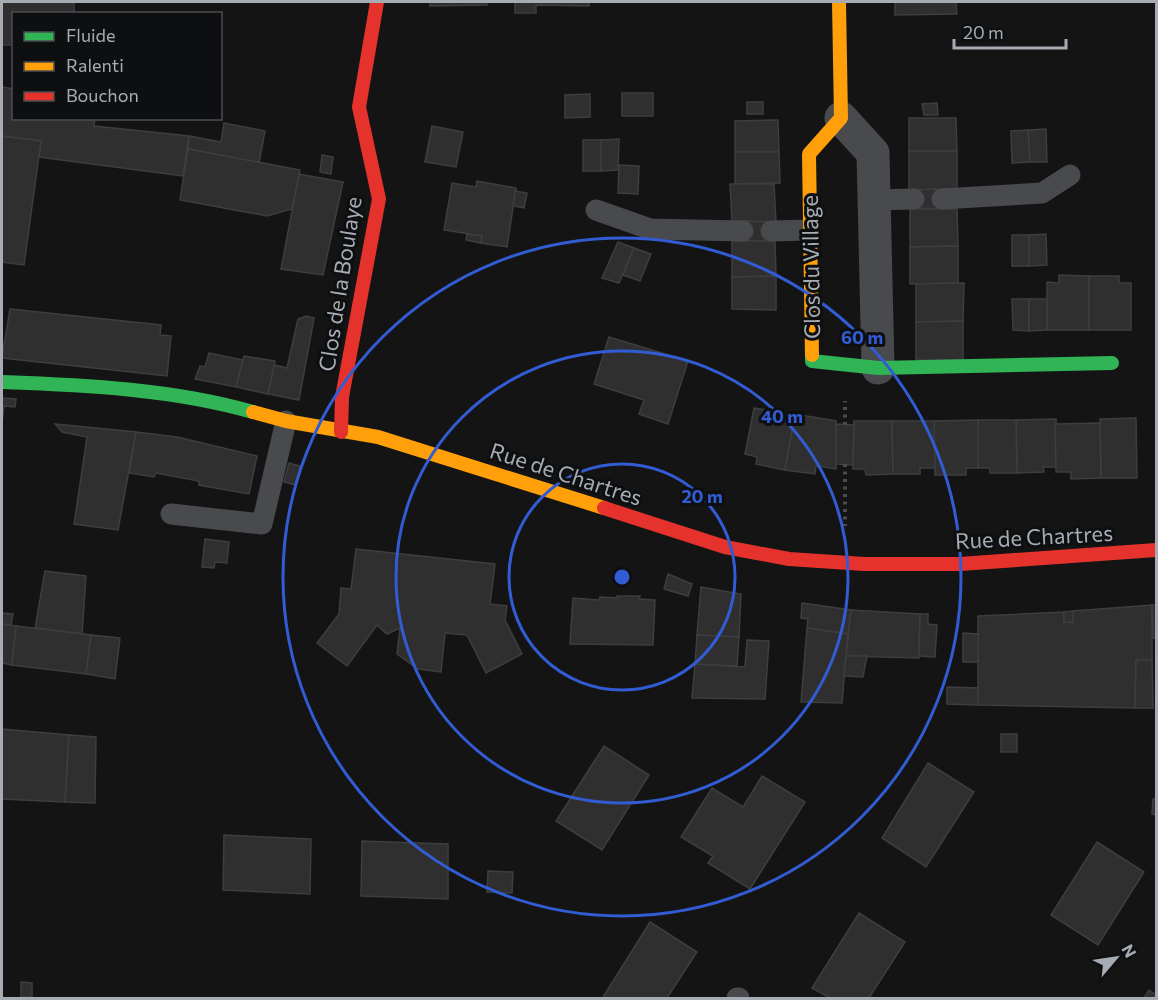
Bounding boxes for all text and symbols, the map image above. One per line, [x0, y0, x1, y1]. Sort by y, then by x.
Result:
legend [12, 12, 222, 120]
scale bar [954, 12, 1066, 50]
text: 20 m [963, 21, 1004, 43]
text: Fluide [66, 24, 115, 46]
text: Ralenti [66, 54, 124, 76]
text: Bouchon [66, 84, 139, 106]
street label: Clos de la Boulaye [312, 195, 367, 373]
street label: Clos du Village [796, 195, 825, 339]
text: 60 m [841, 326, 883, 348]
text: 40 m [761, 405, 803, 427]
street label: Rue de Chartres [487, 436, 646, 511]
text: 20 m [681, 485, 723, 507]
street label: Rue de Chartres [954, 519, 1114, 554]
centre of rings [612, 567, 632, 587]
north arrow [1086, 928, 1146, 988]
text: N [1118, 941, 1141, 960]

